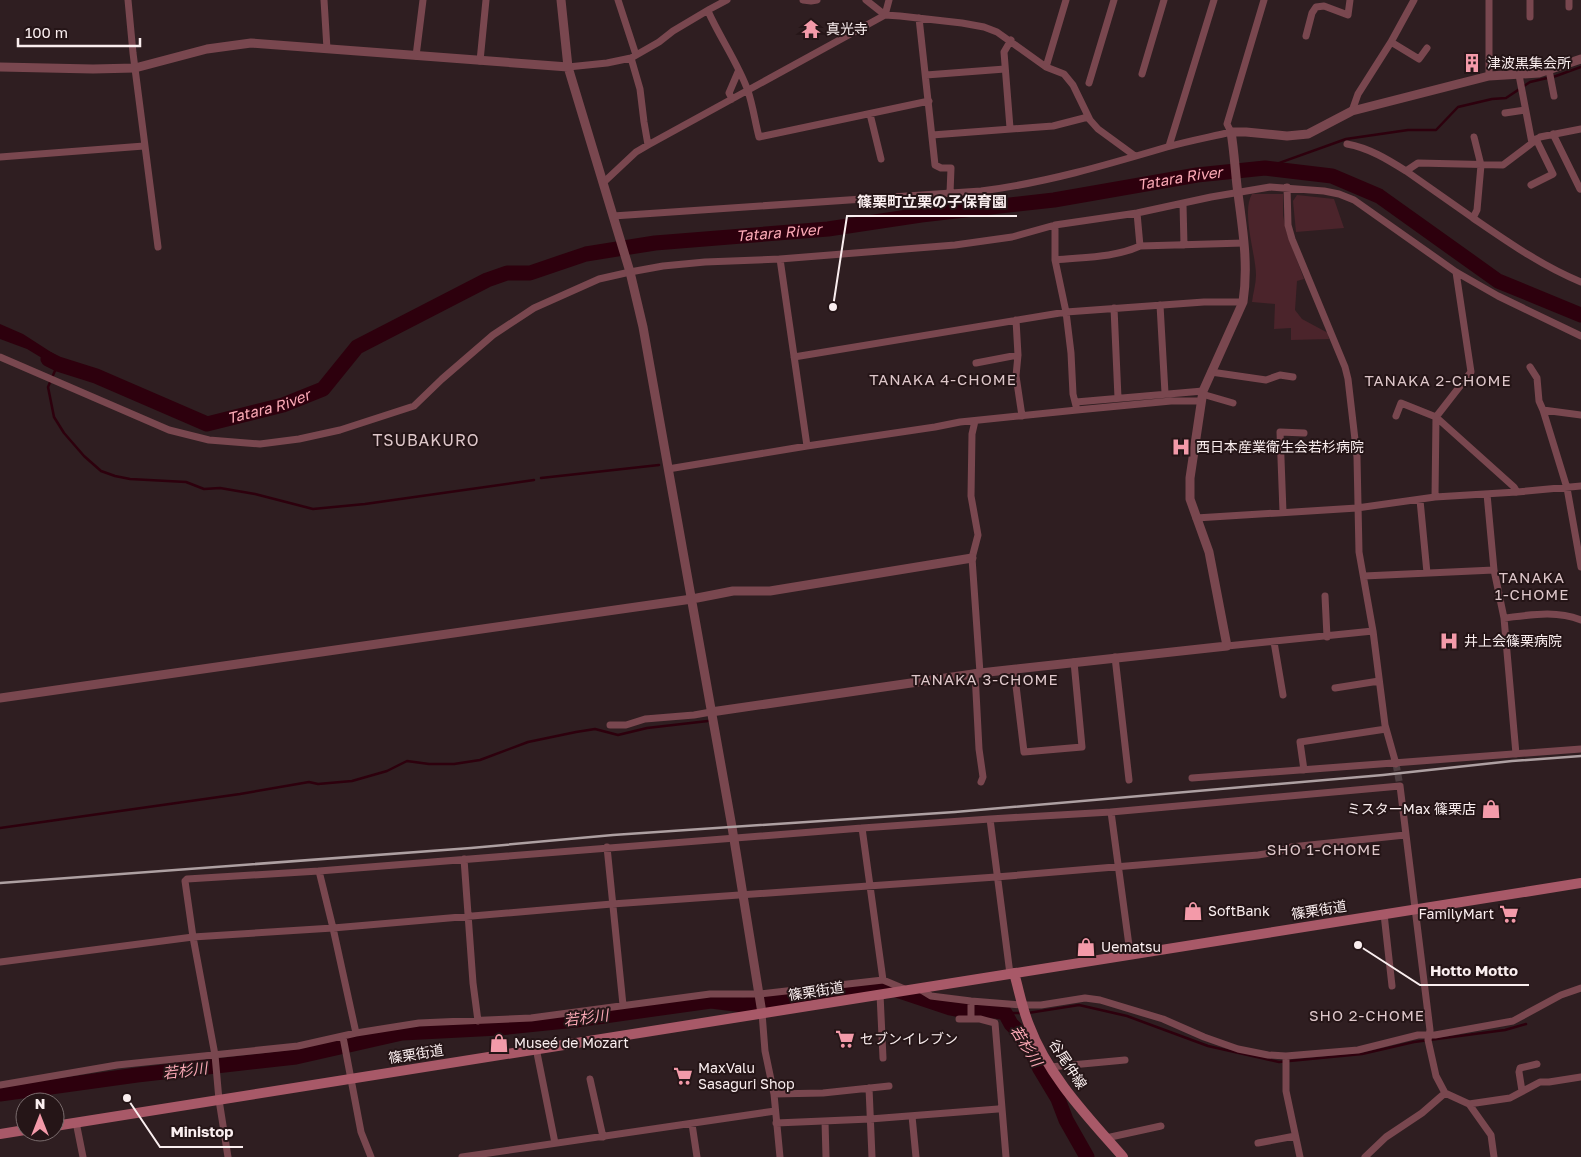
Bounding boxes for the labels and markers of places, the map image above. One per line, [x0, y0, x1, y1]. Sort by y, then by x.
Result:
temple icon: 真光寺 [800, 18, 822, 40]
place label: 真光寺 [826, 20, 868, 37]
building icon: 津波黒集会所 [1461, 52, 1483, 74]
place label: 津波黒集会所 [1487, 54, 1571, 71]
callout: 篠栗町立栗の子保育園 [847, 186, 1017, 216]
hospital icon: 西日本産業衛生会若杉病院 [1170, 436, 1192, 458]
place label: 西日本産業衛生会若杉病院 [1196, 438, 1364, 455]
hospital icon: 井上会篠栗病院 [1438, 630, 1460, 652]
place label: 井上会篠栗病院 [1464, 632, 1562, 649]
shop icon: ミスターMax 篠栗店 [1480, 798, 1502, 820]
place label: ミスターMax 篠栗店 [1347, 800, 1476, 817]
shop icon: SoftBank [1182, 900, 1204, 922]
place label: SoftBank [1208, 902, 1270, 919]
supermarket icon: FamilyMart [1498, 903, 1520, 925]
place label: FamilyMart [1419, 905, 1494, 922]
shop icon: Uematsu [1075, 936, 1097, 958]
place label: Uematsu [1101, 938, 1161, 955]
callout: Hotto Motto [1420, 955, 1529, 985]
supermarket icon: セブンイレブン [834, 1028, 856, 1050]
place label: セブンイレブン [860, 1030, 958, 1047]
shop icon: Museé de Mozart [488, 1032, 510, 1054]
place label: Museé de Mozart [514, 1034, 629, 1051]
place label: MaxValu Sasaguri Shop [698, 1059, 795, 1092]
supermarket icon: MaxValu Sasaguri Shop [672, 1065, 694, 1087]
callout: Ministop [160, 1117, 243, 1147]

